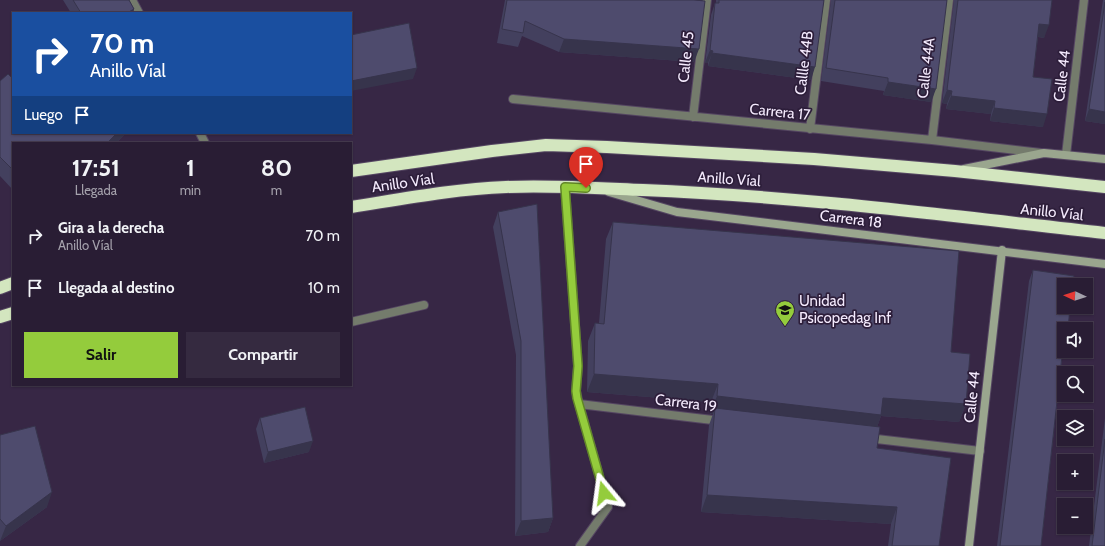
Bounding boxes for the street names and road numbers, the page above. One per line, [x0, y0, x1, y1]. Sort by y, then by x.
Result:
street label: Callle 44B [791, 30, 817, 96]
street label: Calle 45 [674, 31, 698, 83]
street label: Calle 44A [913, 36, 939, 99]
street label: Calle 44 [1050, 49, 1074, 103]
street label: Carrera 17 [749, 100, 812, 124]
street label: Anillo Víal [697, 168, 762, 190]
street label: Anillo Víal [370, 170, 436, 196]
street label: Anillo Víal [1020, 200, 1085, 224]
street label: Carrera 18 [819, 206, 883, 232]
street label: Calle 44 [960, 370, 984, 424]
street label: Carrera 19 [654, 390, 718, 416]

